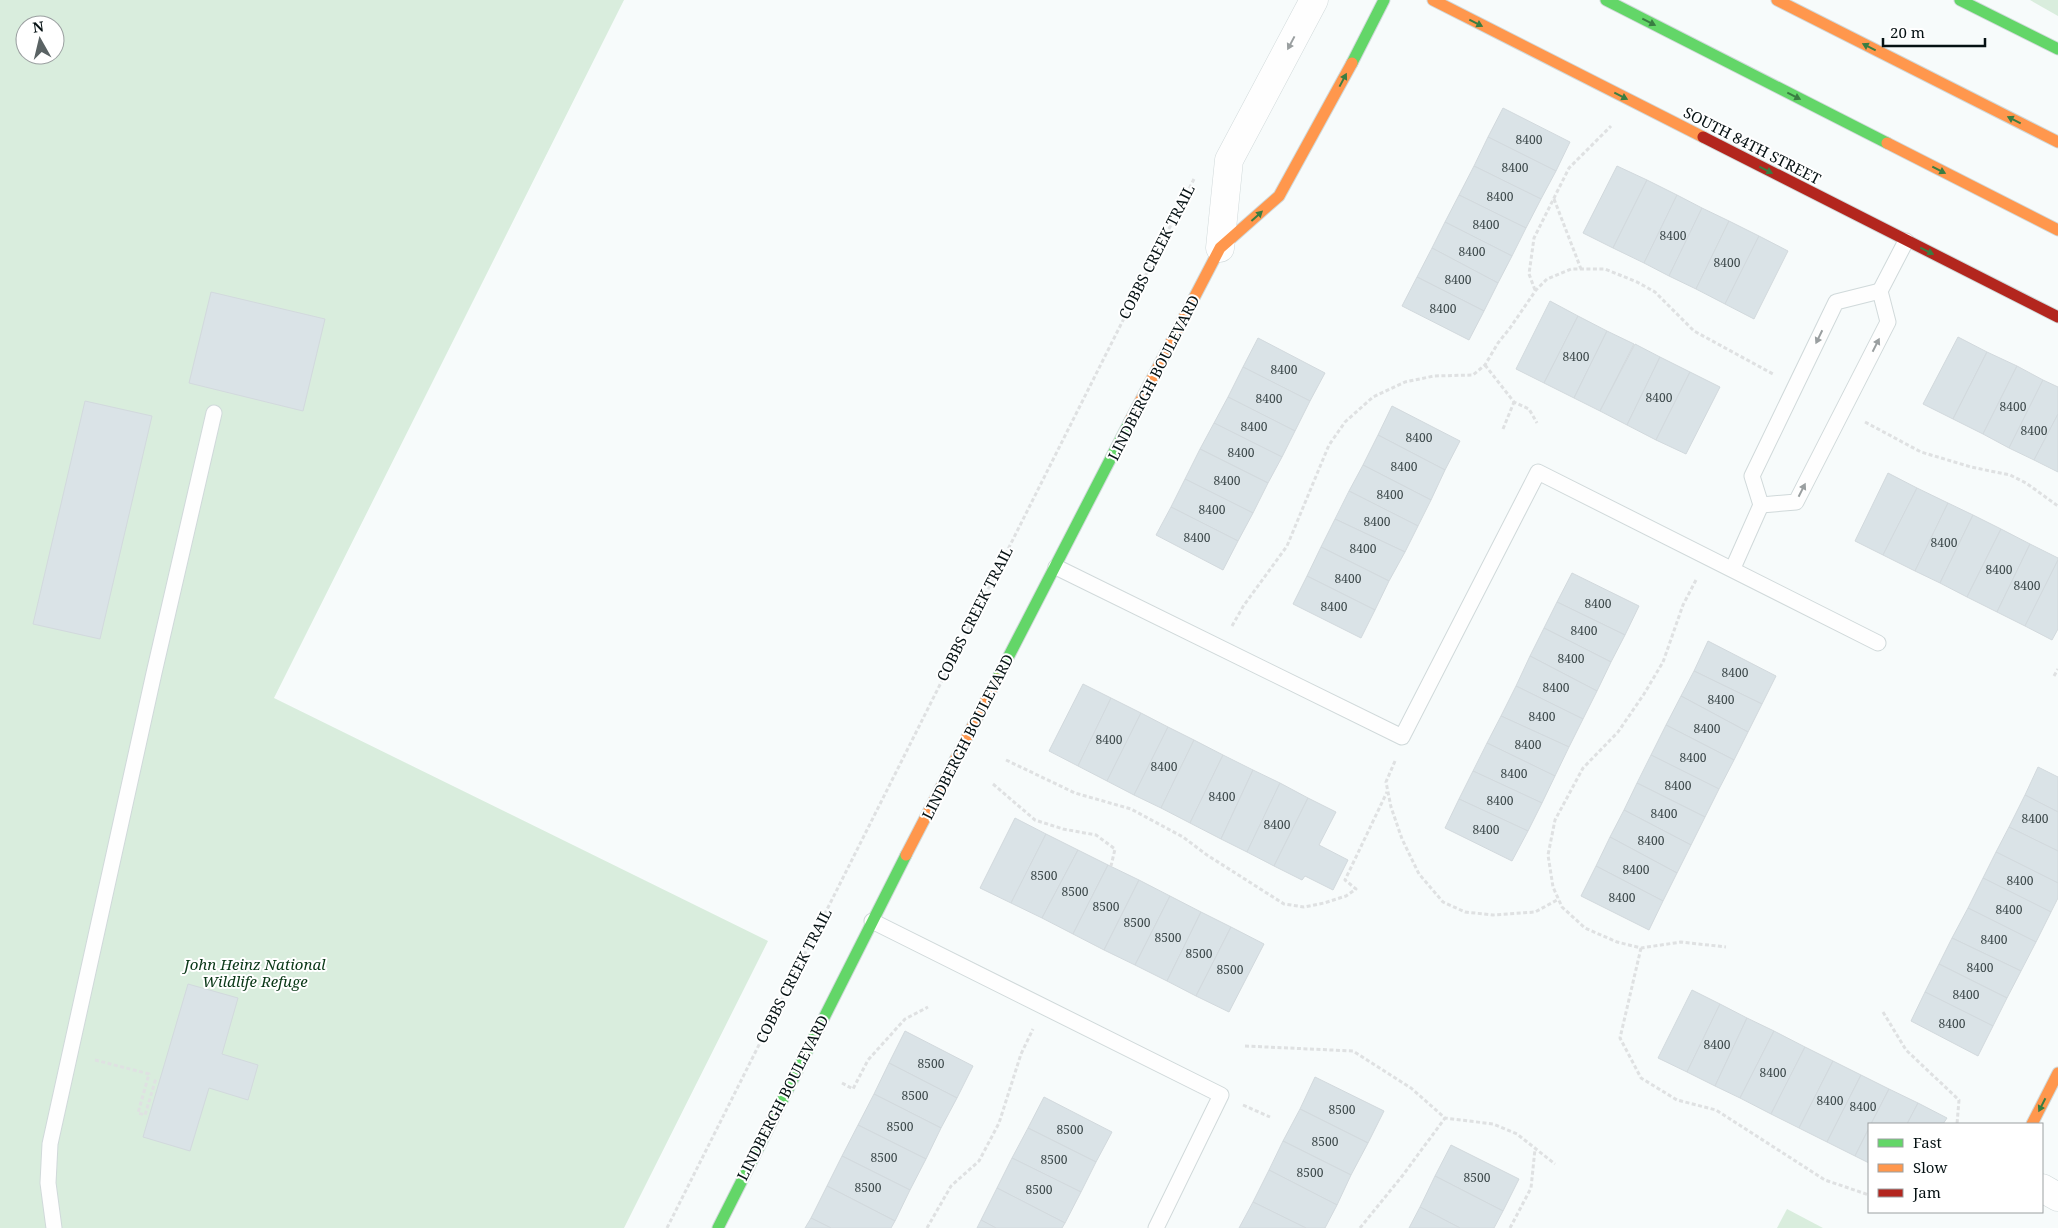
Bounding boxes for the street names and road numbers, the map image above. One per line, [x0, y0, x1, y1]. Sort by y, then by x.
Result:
street label: SOUTH 84TH STREET [1680, 102, 1825, 188]
street label: COBBS CREEK TRAIL [1113, 181, 1199, 322]
street label: LINDBERGH BOULEVARD [1103, 292, 1204, 463]
street label: COBBS CREEK TRAIL [931, 543, 1017, 684]
street label: LINDBERGH BOULEVARD [917, 651, 1018, 822]
street label: COBBS CREEK TRAIL [750, 905, 836, 1046]
street label: LINDBERGH BOULEVARD [732, 1012, 833, 1183]

